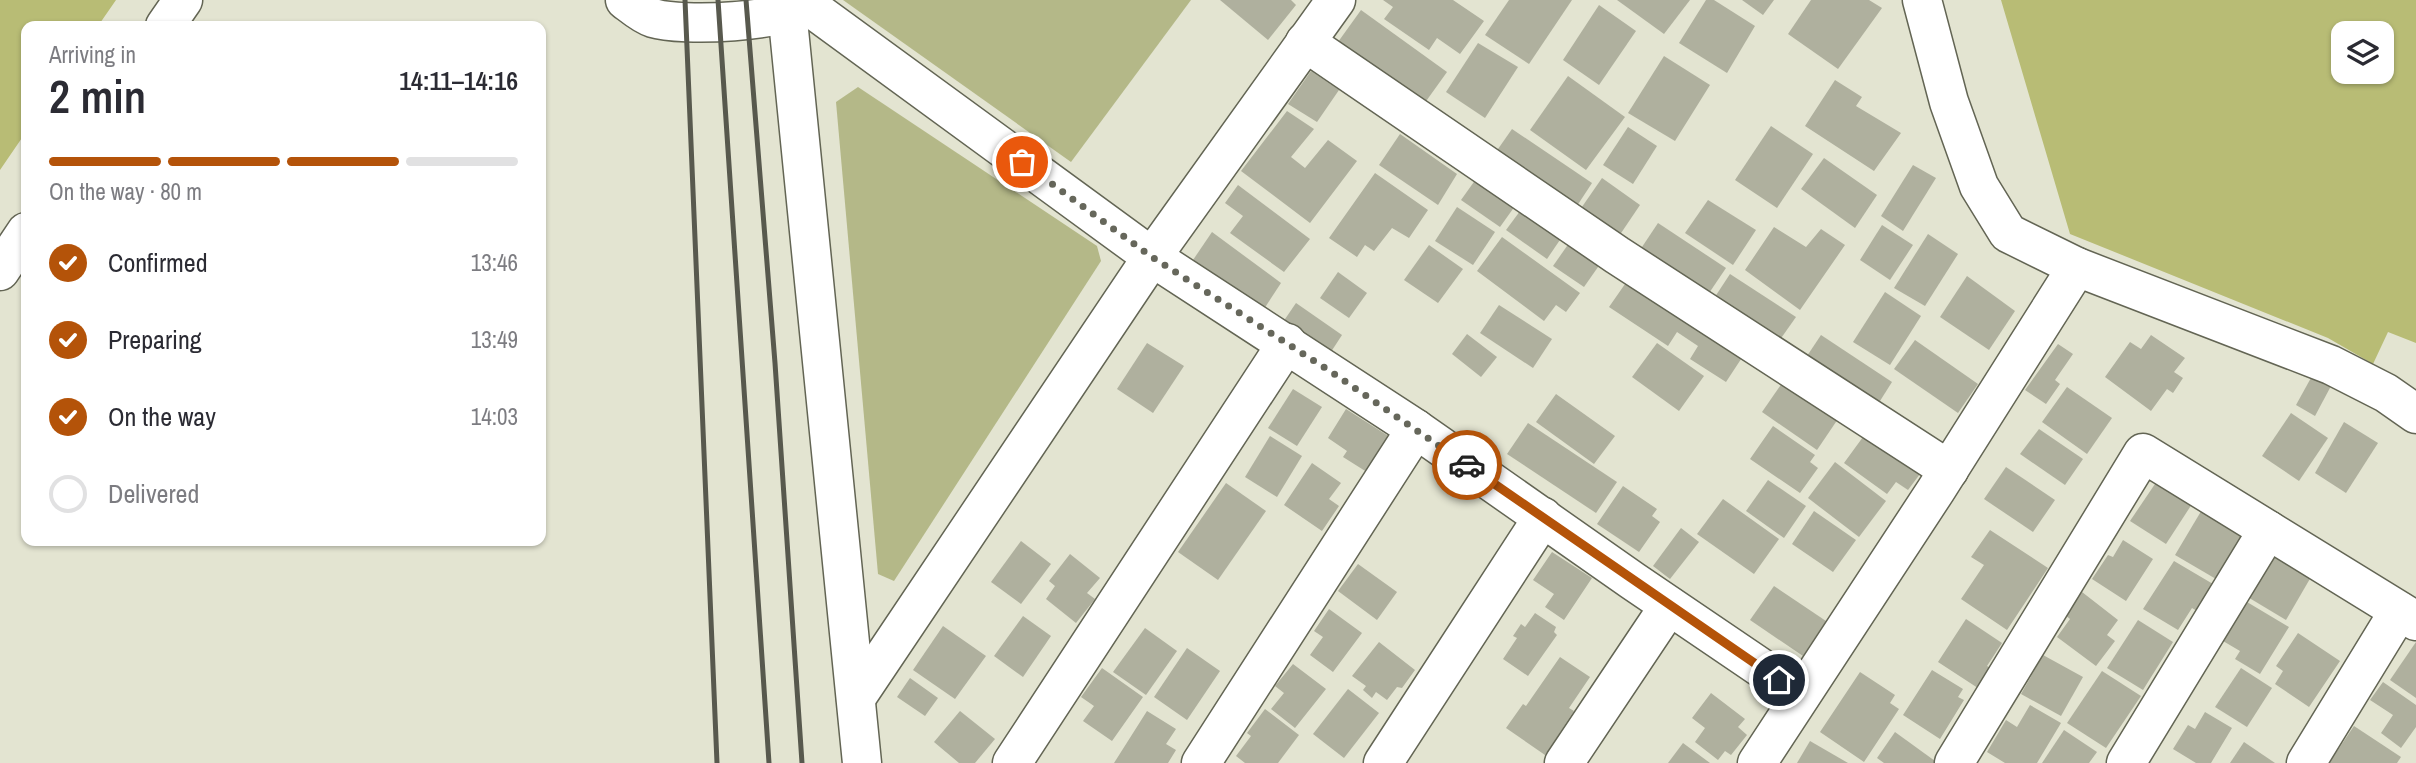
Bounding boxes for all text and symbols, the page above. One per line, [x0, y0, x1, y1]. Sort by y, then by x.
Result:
map controls [2331, 21, 2394, 84]
button: layers [2331, 21, 2394, 84]
text: Arriving in [49, 39, 136, 70]
text: 14:11–14:16 [399, 63, 518, 98]
text: 2 min [49, 65, 146, 127]
pin [992, 132, 1052, 192]
icon: bag [1003, 143, 1041, 181]
text: On the way · 80 m [49, 176, 202, 207]
icon: check [49, 244, 87, 282]
text: Confirmed [108, 245, 208, 280]
text: 13:46 [471, 247, 518, 278]
icon: check [49, 321, 87, 359]
text: Preparing [108, 322, 202, 357]
text: 13:49 [471, 324, 518, 355]
icon: check [49, 398, 87, 436]
text: On the way [108, 399, 216, 434]
text: 14:03 [471, 401, 518, 432]
courier [1432, 430, 1502, 500]
icon: car [1448, 446, 1486, 484]
text: Delivered [108, 476, 199, 511]
pin [1749, 650, 1809, 710]
icon: home [1760, 661, 1798, 699]

